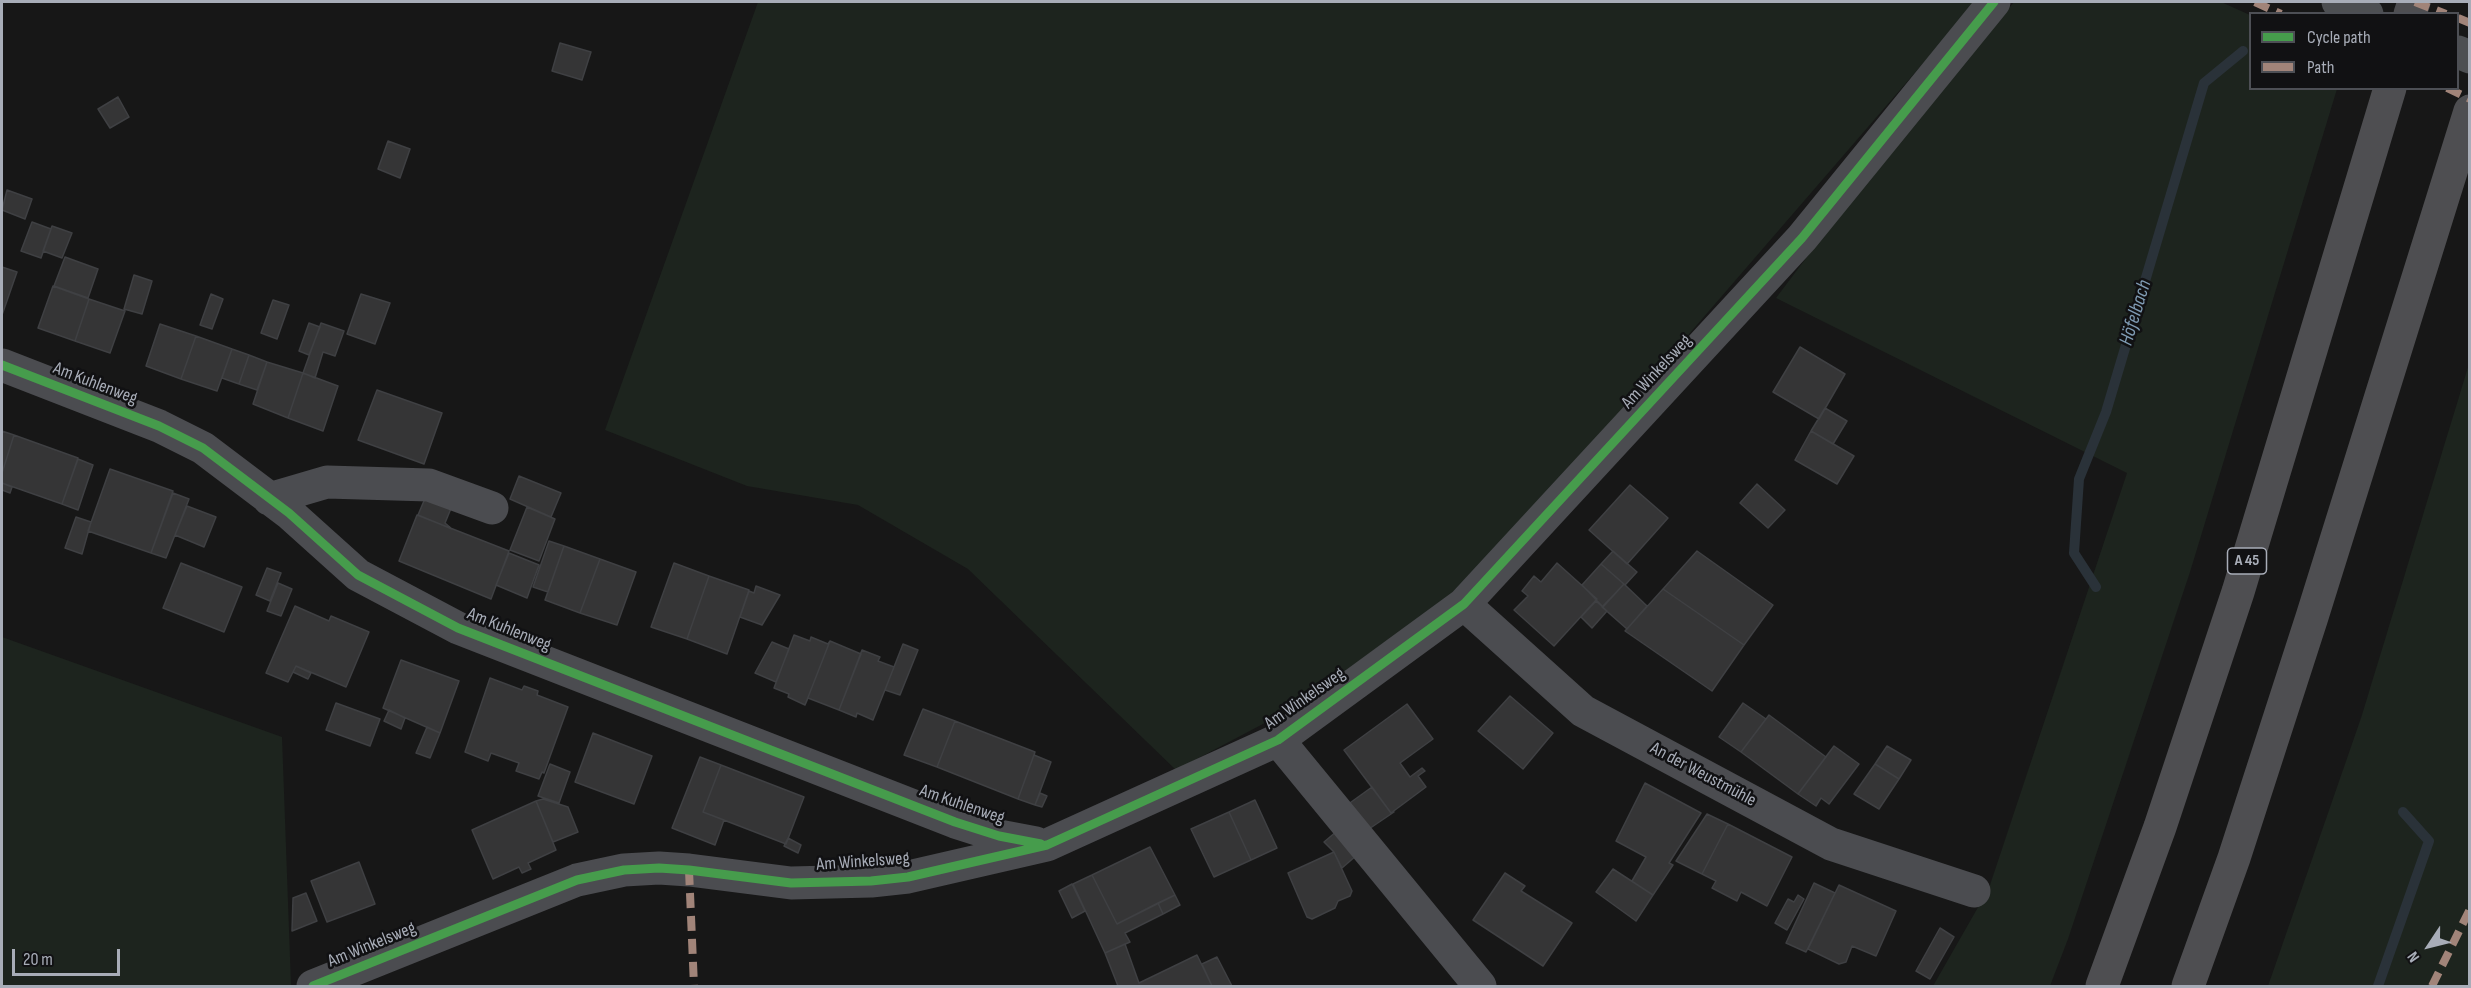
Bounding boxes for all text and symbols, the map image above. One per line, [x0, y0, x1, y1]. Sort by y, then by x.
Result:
legend [2249, 12, 2459, 90]
text: Cycle path [2307, 27, 2371, 48]
text: Path [2307, 57, 2335, 78]
water label: Höfelbach [2115, 277, 2157, 349]
street label: Am Winkelsweg [1617, 331, 1697, 413]
street label: Am Kuhlenweg [50, 358, 140, 410]
road number: A 45 [2228, 548, 2266, 574]
street label: Am Kuhlenweg [464, 603, 554, 657]
street label: Am Winkelsweg [1261, 663, 1349, 735]
street label: An der Weustmühle [1646, 738, 1760, 812]
street label: Am Kuhlenweg [917, 780, 1007, 830]
street label: Am Winkelsweg [816, 848, 910, 876]
north arrow [2399, 916, 2459, 976]
street label: Am Winkelsweg [325, 918, 419, 972]
scale bar [15, 937, 123, 975]
text: N [2404, 948, 2424, 966]
text: 20 m [23, 949, 53, 970]

